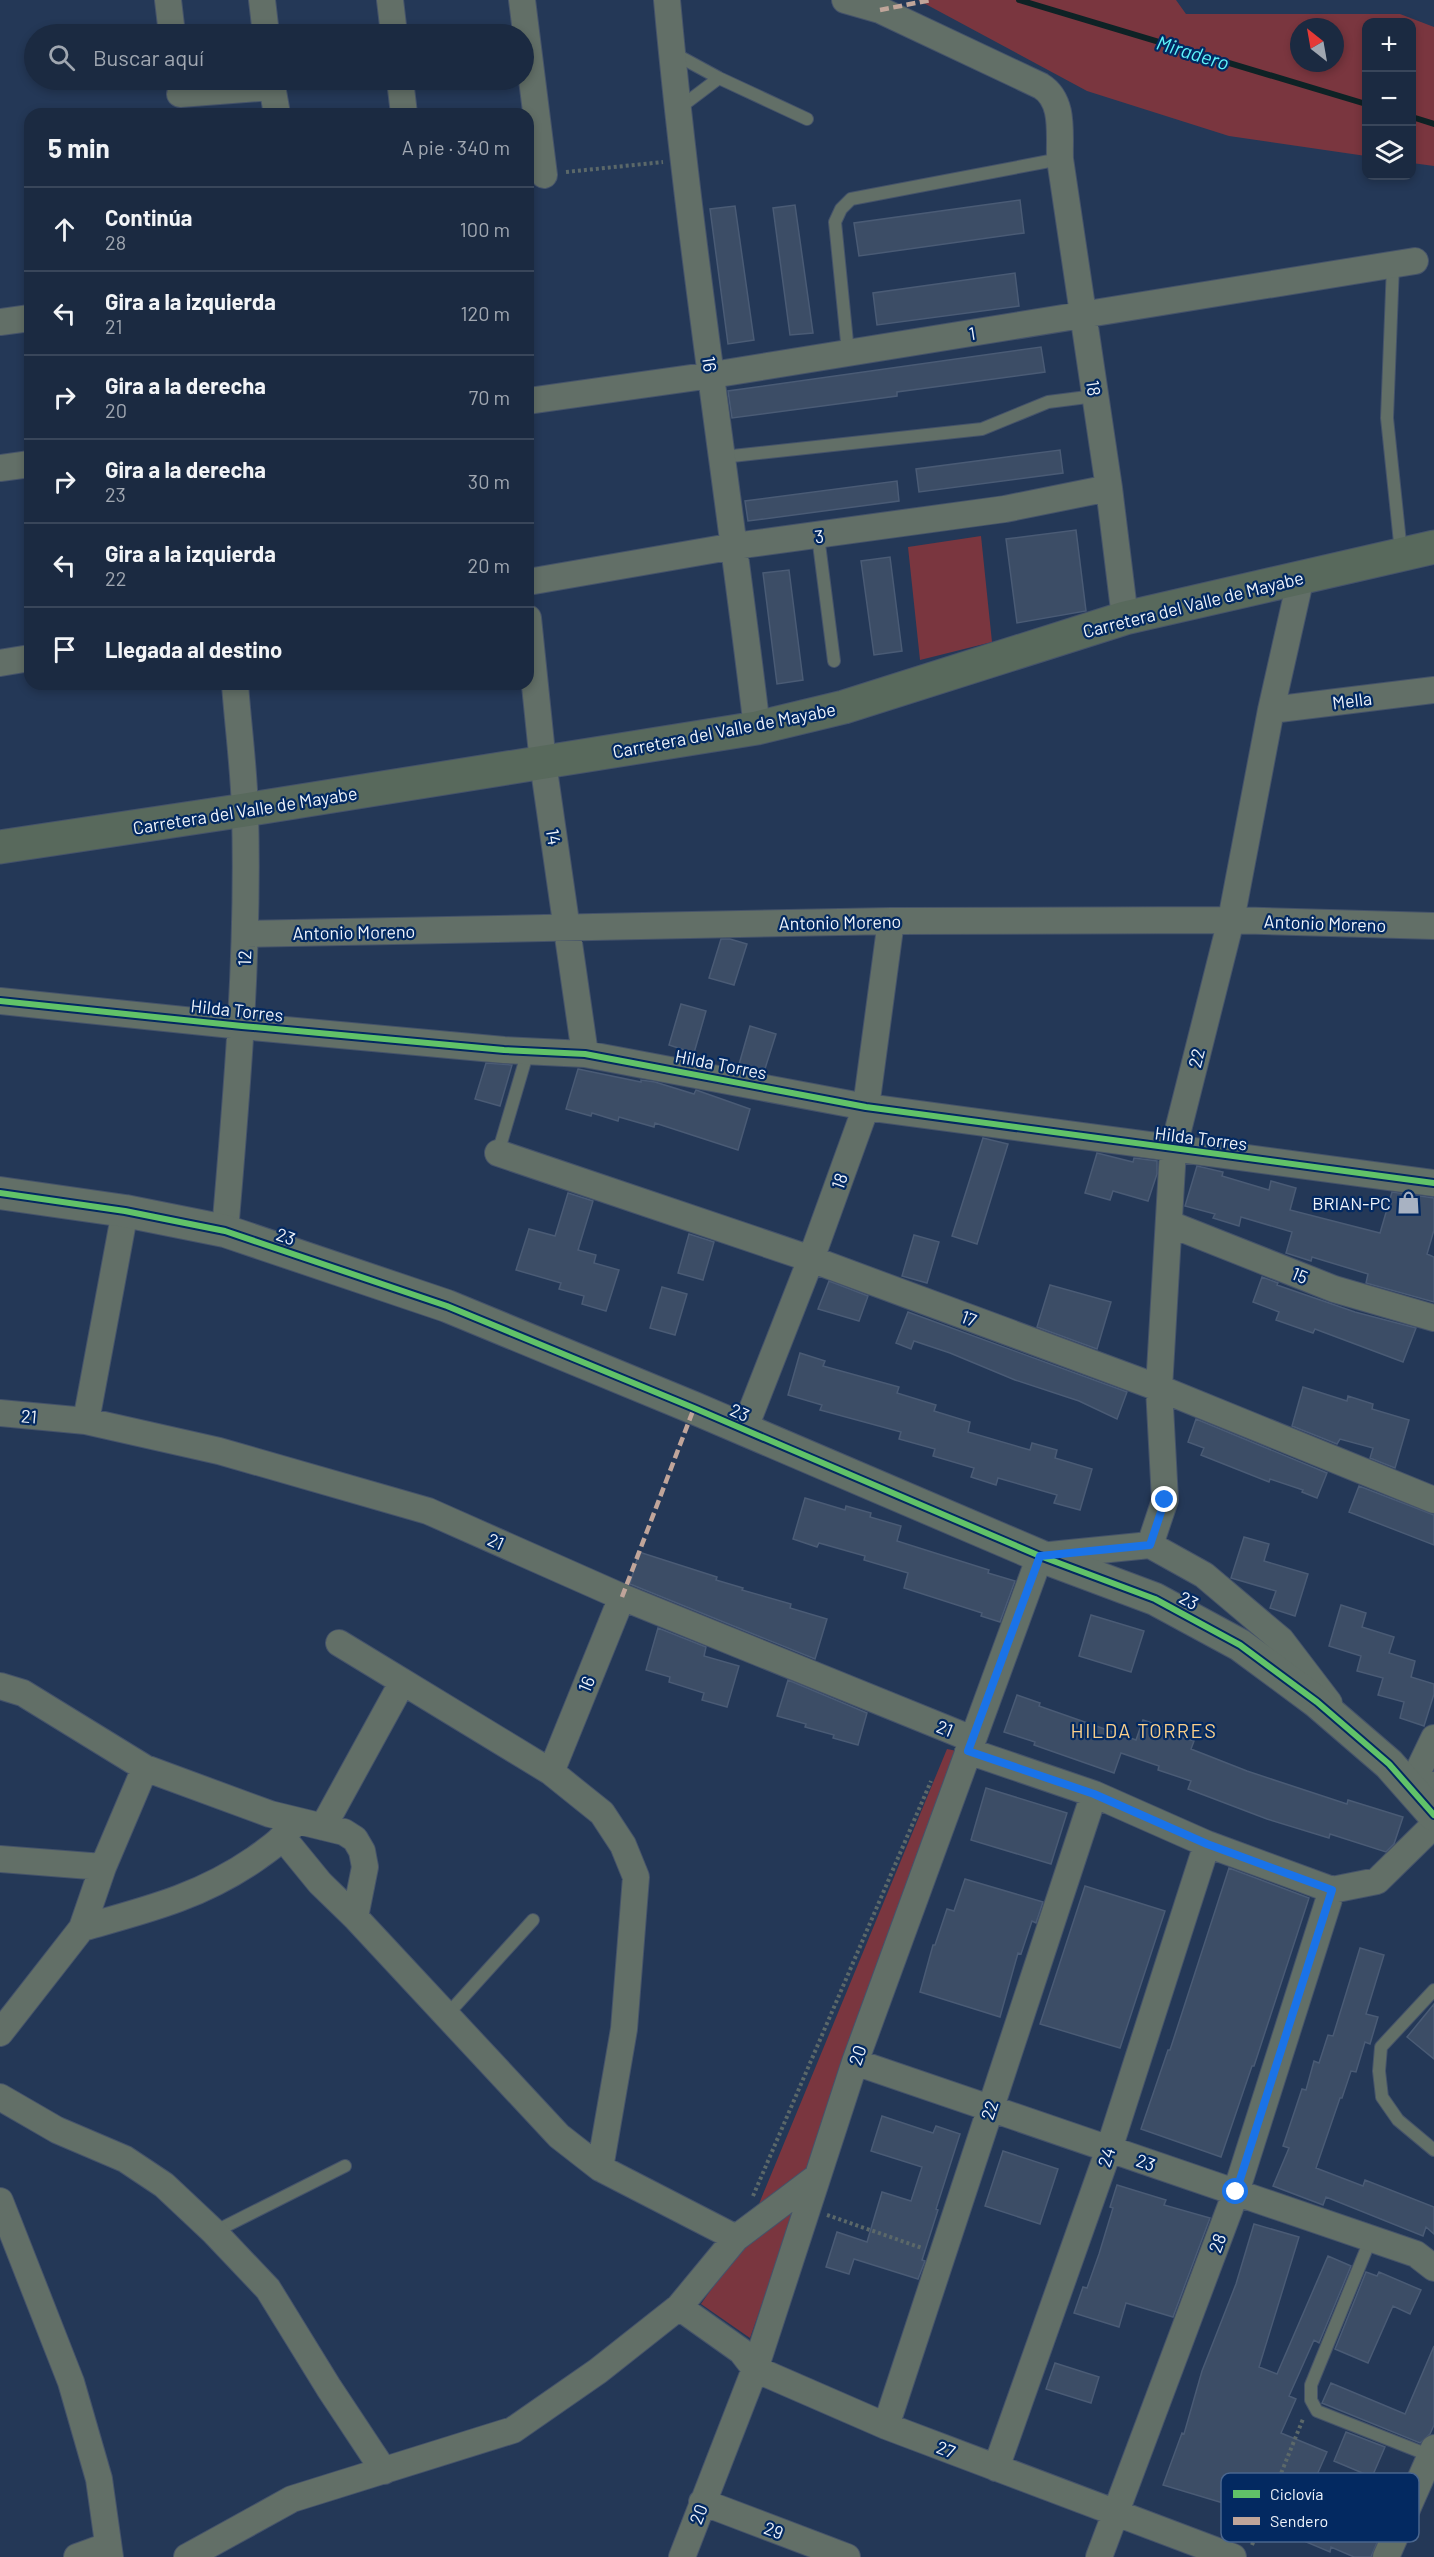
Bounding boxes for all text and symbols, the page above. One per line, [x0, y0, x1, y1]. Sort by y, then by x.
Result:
north arrow [1290, 18, 1344, 72]
map controls [1362, 18, 1416, 180]
button: + [1362, 18, 1416, 72]
search box [24, 24, 534, 90]
water label: Miradero [1154, 30, 1232, 74]
icon: search [45, 41, 78, 74]
text: Buscar aquí [93, 44, 204, 70]
button: − [1362, 72, 1416, 126]
button: layers [1362, 126, 1416, 180]
text: 5 min [48, 132, 110, 163]
text: A pie · 340 m [402, 135, 510, 159]
text: Continúa [105, 204, 192, 230]
icon: ahead [48, 213, 81, 246]
text: 100 m [460, 217, 510, 241]
text: 28 [105, 230, 126, 254]
text: Gira a la izquierda [105, 288, 276, 314]
icon: left [48, 297, 81, 330]
text: 120 m [460, 301, 510, 325]
text: 21 [105, 314, 122, 338]
street label: 1 [967, 322, 977, 344]
street label: 16 [698, 355, 722, 373]
text: Gira a la derecha [105, 372, 266, 398]
street label: 18 [1082, 379, 1106, 397]
icon: right [48, 381, 81, 414]
text: 70 m [469, 385, 510, 409]
text: 20 [105, 398, 127, 422]
text: Gira a la derecha [105, 456, 266, 482]
icon: right [48, 465, 81, 498]
text: 30 m [468, 469, 510, 493]
text: 23 [105, 482, 126, 506]
street label: 3 [813, 524, 825, 548]
text: Gira a la izquierda [105, 540, 276, 566]
icon: left [48, 549, 81, 582]
text: 20 m [467, 553, 510, 577]
text: 22 [105, 566, 126, 590]
street label: Carretera del Valle de Mayabe [1080, 566, 1306, 642]
icon: arrive [48, 633, 81, 666]
text: Llegada al destino [105, 636, 282, 662]
street label: Mella [1331, 687, 1373, 713]
street label: Carretera del Valle de Mayabe [611, 698, 837, 762]
street label: Carretera del Valle de Mayabe [131, 781, 359, 839]
street label: 14 [542, 827, 566, 847]
street label: Antonio Moreno [779, 910, 901, 934]
street label: Antonio Moreno [1263, 910, 1387, 936]
street label: Antonio Moreno [293, 920, 415, 944]
street label: 12 [233, 950, 255, 966]
street label: Hilda Torres [190, 994, 284, 1026]
street label: Hilda Torres [673, 1044, 769, 1084]
street label: 22 [1183, 1046, 1209, 1070]
street label: Hilda Torres [1153, 1121, 1249, 1155]
street label: 18 [826, 1170, 852, 1192]
shop icon: BRIAN-PC [1396, 1190, 1422, 1216]
place label: BRIAN-PC [1312, 1192, 1391, 1214]
street label: 23 [274, 1223, 298, 1249]
street label: 15 [1289, 1262, 1311, 1288]
street label: 17 [958, 1305, 980, 1331]
street label: 23 [727, 1398, 753, 1426]
street label: 21 [20, 1404, 38, 1428]
route end [1151, 1486, 1177, 1512]
street label: 21 [484, 1528, 508, 1554]
street label: 23 [1176, 1586, 1202, 1614]
street label: 16 [573, 1673, 599, 1695]
street label: 21 [934, 1715, 956, 1741]
district label: HILDA TORRES [1071, 1718, 1217, 1742]
street label: 20 [843, 2042, 871, 2068]
street label: 22 [976, 2097, 1002, 2123]
street label: 24 [1092, 2144, 1120, 2170]
street label: 23 [1134, 2149, 1158, 2175]
route start [1222, 2178, 1248, 2204]
street label: 28 [1203, 2230, 1231, 2256]
street label: 27 [934, 2435, 959, 2463]
legend [1221, 2473, 1419, 2542]
text: Ciclovía [1270, 2484, 1323, 2503]
street label: 20 [684, 2501, 712, 2527]
text: Sendero [1270, 2511, 1328, 2530]
street label: 29 [761, 2516, 787, 2544]

